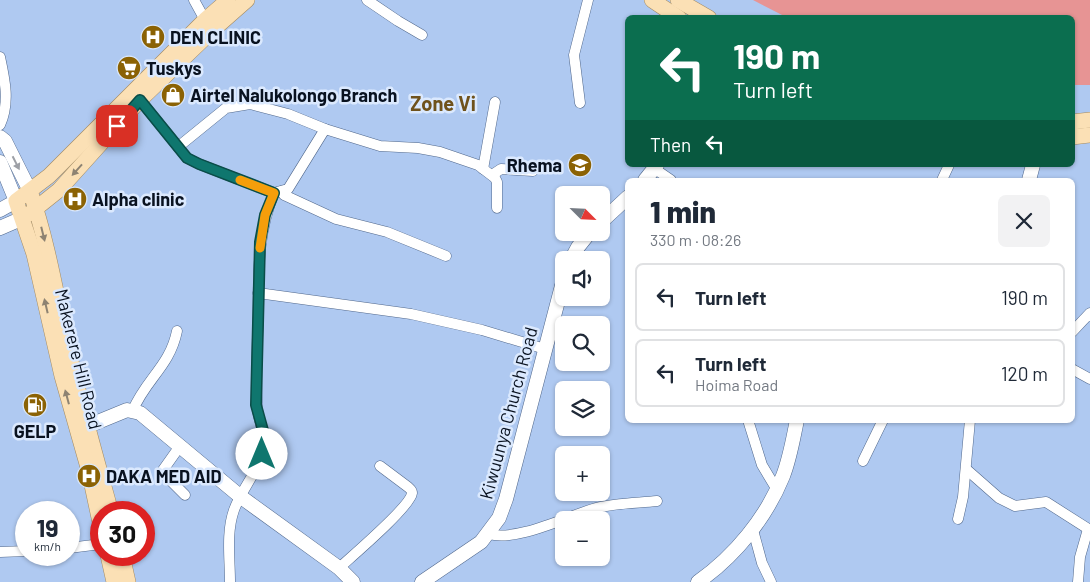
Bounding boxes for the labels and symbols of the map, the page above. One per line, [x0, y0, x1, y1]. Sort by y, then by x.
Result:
hospital icon: DEN CLINIC [140, 24, 166, 50]
place label: DEN CLINIC [170, 26, 261, 48]
supermarket icon: Tuskys [116, 55, 142, 81]
place label: Tuskys [146, 57, 202, 79]
shop icon: Airtel Nalukolongo Branch [160, 82, 186, 108]
place label: Airtel Nalukolongo Branch [190, 84, 397, 106]
district label: Zone Vi [410, 91, 476, 115]
pin [96, 105, 138, 147]
school or university icon: Rhema [567, 152, 593, 178]
place label: Rhema [507, 154, 562, 176]
one-way arrow [12, 156, 20, 170]
one-way arrow [71, 164, 83, 176]
hospital icon: Alpha clinic [62, 186, 88, 212]
north arrow [555, 186, 610, 241]
place label: Alpha clinic [92, 188, 185, 210]
one-way arrow [39, 226, 47, 241]
street label: Makerere Hill Road [51, 286, 107, 432]
one-way arrow [42, 298, 50, 313]
street label: Kiwuunya Church Road [474, 324, 542, 502]
one-way arrow [63, 390, 71, 405]
fuel station icon: GELP [22, 392, 48, 418]
place label: GELP [14, 420, 57, 442]
position arrow [235, 427, 287, 479]
hospital icon: DAKA MED AID [76, 463, 102, 489]
place label: DAKA MED AID [106, 465, 222, 487]
speed limit sign: 30 [90, 501, 155, 566]

